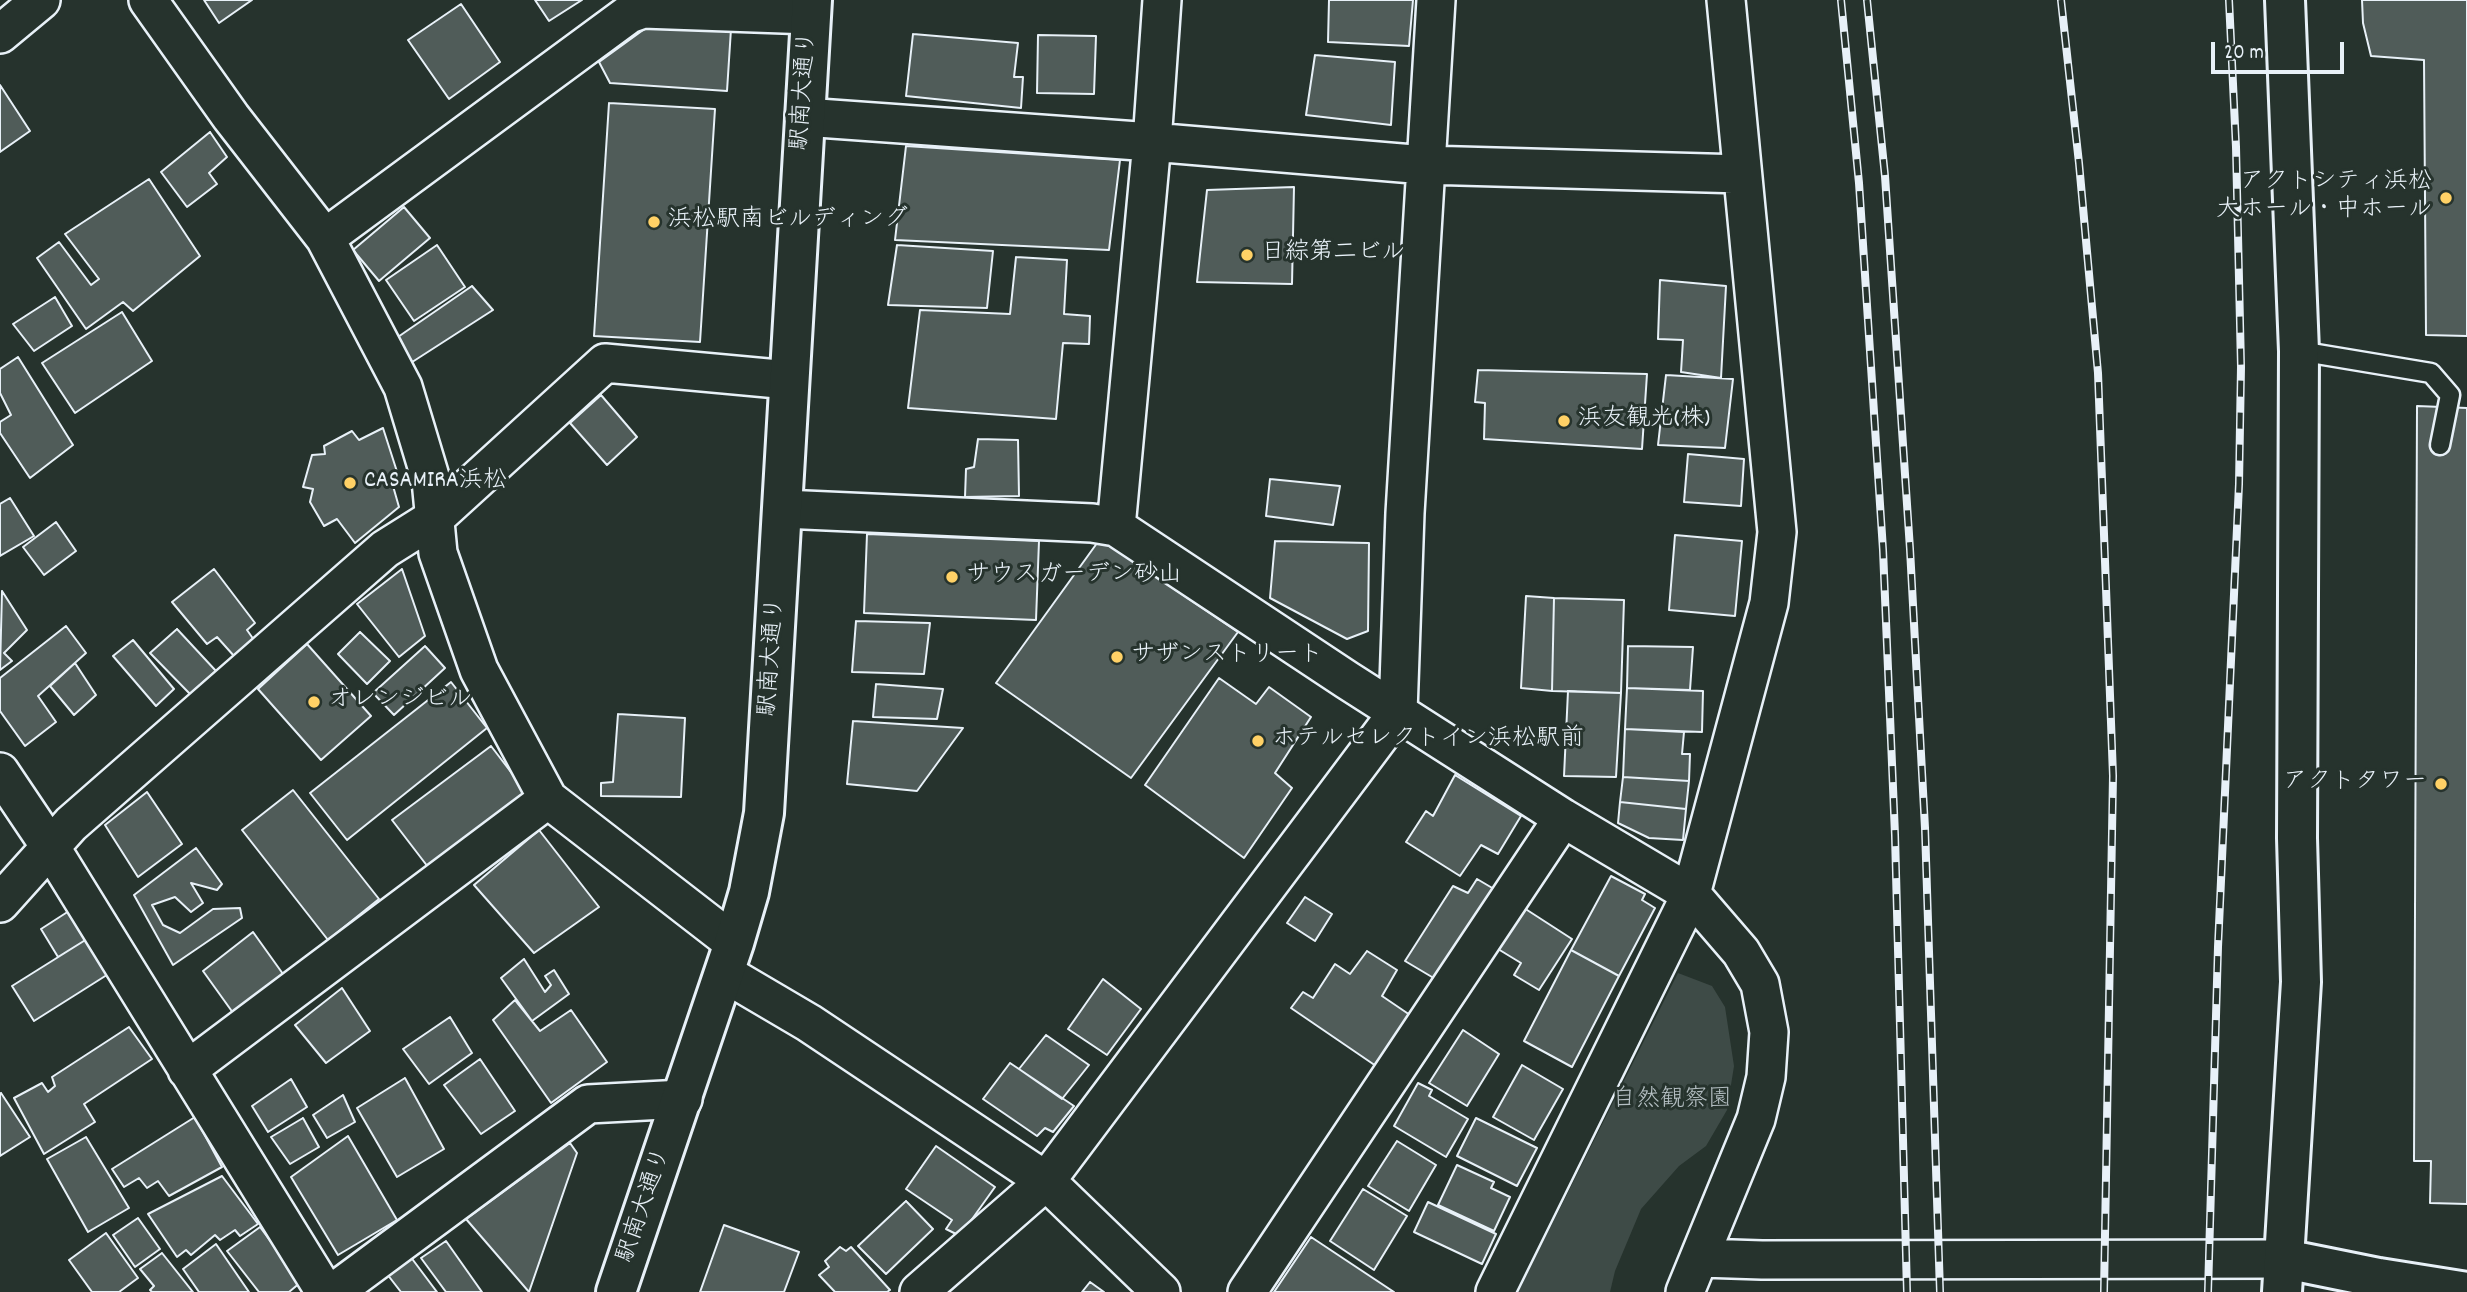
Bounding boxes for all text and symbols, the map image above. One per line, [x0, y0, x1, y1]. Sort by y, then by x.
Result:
scale bar [2215, 28, 2348, 72]
street label: 駅南大通り [787, 30, 825, 152]
text: 20 m [2224, 39, 2264, 69]
place label: アクトシティ浜松 大ホール・中ホール [2216, 170, 2432, 226]
marker: アクトシティ浜松 大ホール・中ホール [2438, 190, 2454, 206]
place label: 浜松駅南ビルディング [668, 208, 908, 236]
marker: 浜松駅南ビルディング [646, 214, 662, 230]
place label: 日綜第二ビル [1261, 241, 1405, 269]
marker: 日綜第二ビル [1239, 247, 1255, 263]
place label: 浜友観光(株) [1578, 407, 1710, 435]
marker: 浜友観光(株) [1556, 413, 1572, 429]
place label: CASAMIRA浜松 [364, 469, 507, 497]
marker: CASAMIRA浜松 [342, 475, 358, 491]
place label: サウスガーデン砂山 [966, 563, 1182, 591]
marker: サウスガーデン砂山 [944, 569, 960, 585]
street label: 駅南大通り [755, 596, 793, 718]
place label: サザンストリート [1131, 643, 1323, 671]
marker: サザンストリート [1109, 649, 1125, 665]
place label: オレンジビル [328, 688, 472, 716]
marker: オレンジビル [306, 694, 322, 710]
place label: ホテルセレクトイン浜松駅前 [1272, 727, 1584, 755]
marker: ホテルセレクトイン浜松駅前 [1250, 733, 1266, 749]
place label: アクトタワー [2283, 770, 2427, 798]
marker: アクトタワー [2433, 776, 2449, 792]
park label: 自然観察園 [1612, 1088, 1732, 1116]
street label: 駅南大通り [613, 1145, 679, 1267]

